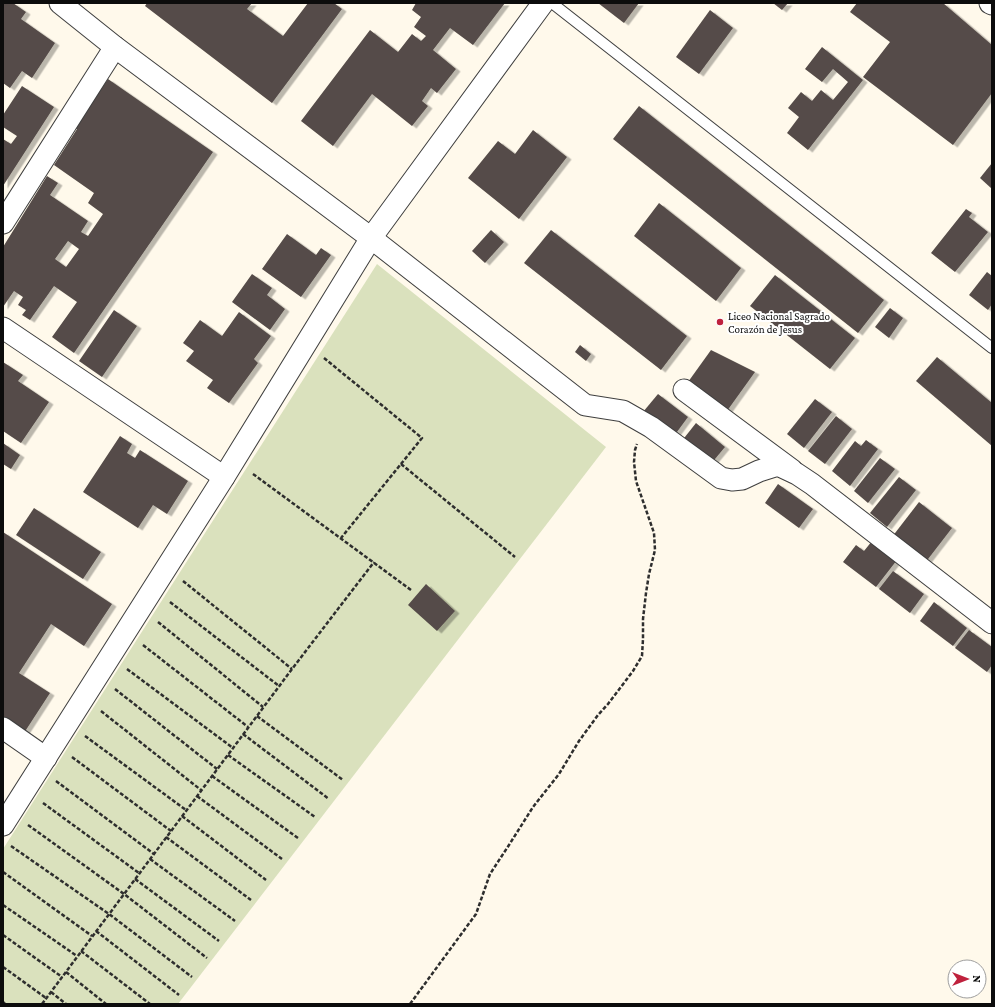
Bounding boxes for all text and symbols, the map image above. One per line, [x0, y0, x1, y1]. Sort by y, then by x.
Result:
place label: Liceo Nacional Sagrado Corazón de Jesus [728, 310, 830, 336]
marker: Liceo Nacional Sagrado Corazón de Jesus [715, 317, 725, 327]
north arrow [947, 959, 987, 999]
text: N [971, 975, 983, 983]

